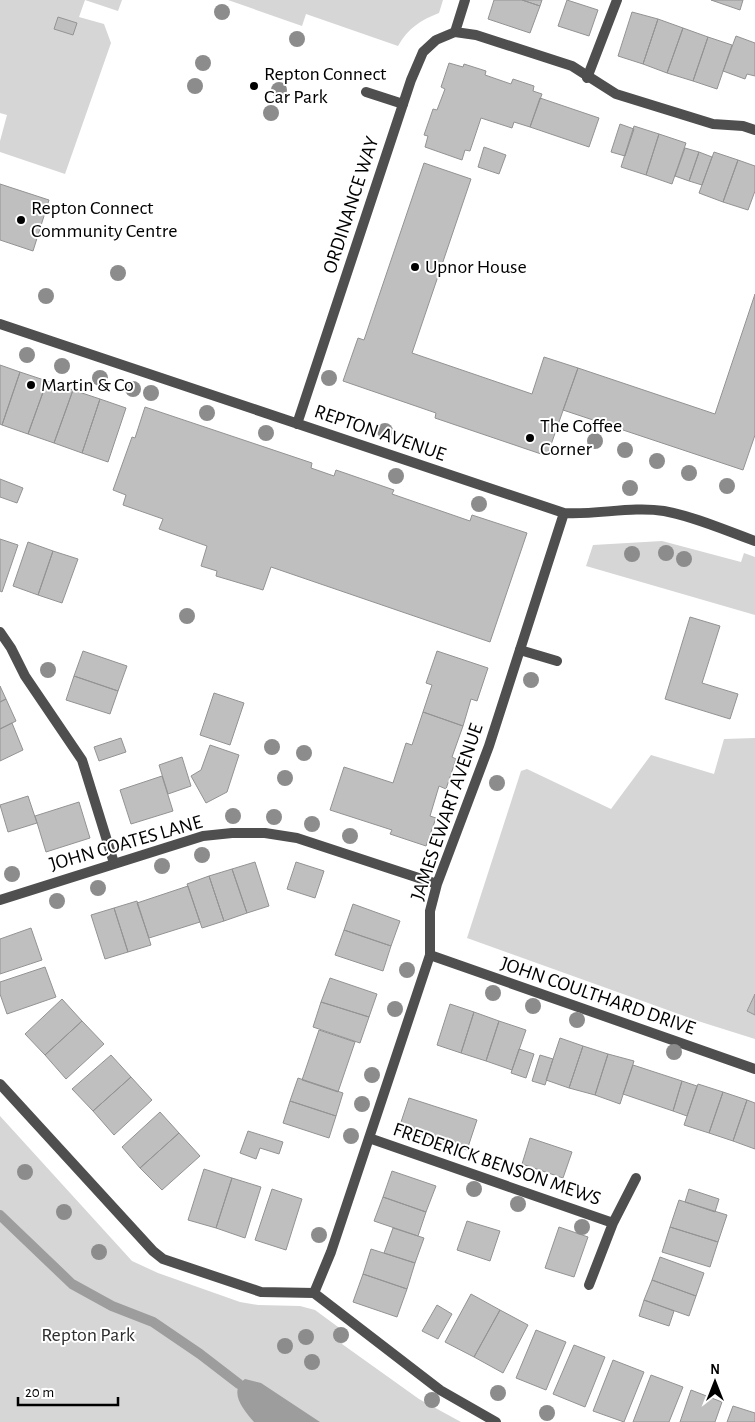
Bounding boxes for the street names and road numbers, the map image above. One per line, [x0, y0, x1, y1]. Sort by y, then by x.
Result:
street label: ORDINANCE WAY [319, 134, 383, 276]
street label: REPTON AVENUE [312, 401, 449, 465]
street label: JAMES EWART AVENUE [407, 721, 487, 903]
street label: JOHN COATES LANE [47, 812, 205, 874]
street label: JOHN COULTHARD DRIVE [498, 953, 698, 1039]
street label: FREDERICK BENSON MEWS [391, 1119, 603, 1209]

